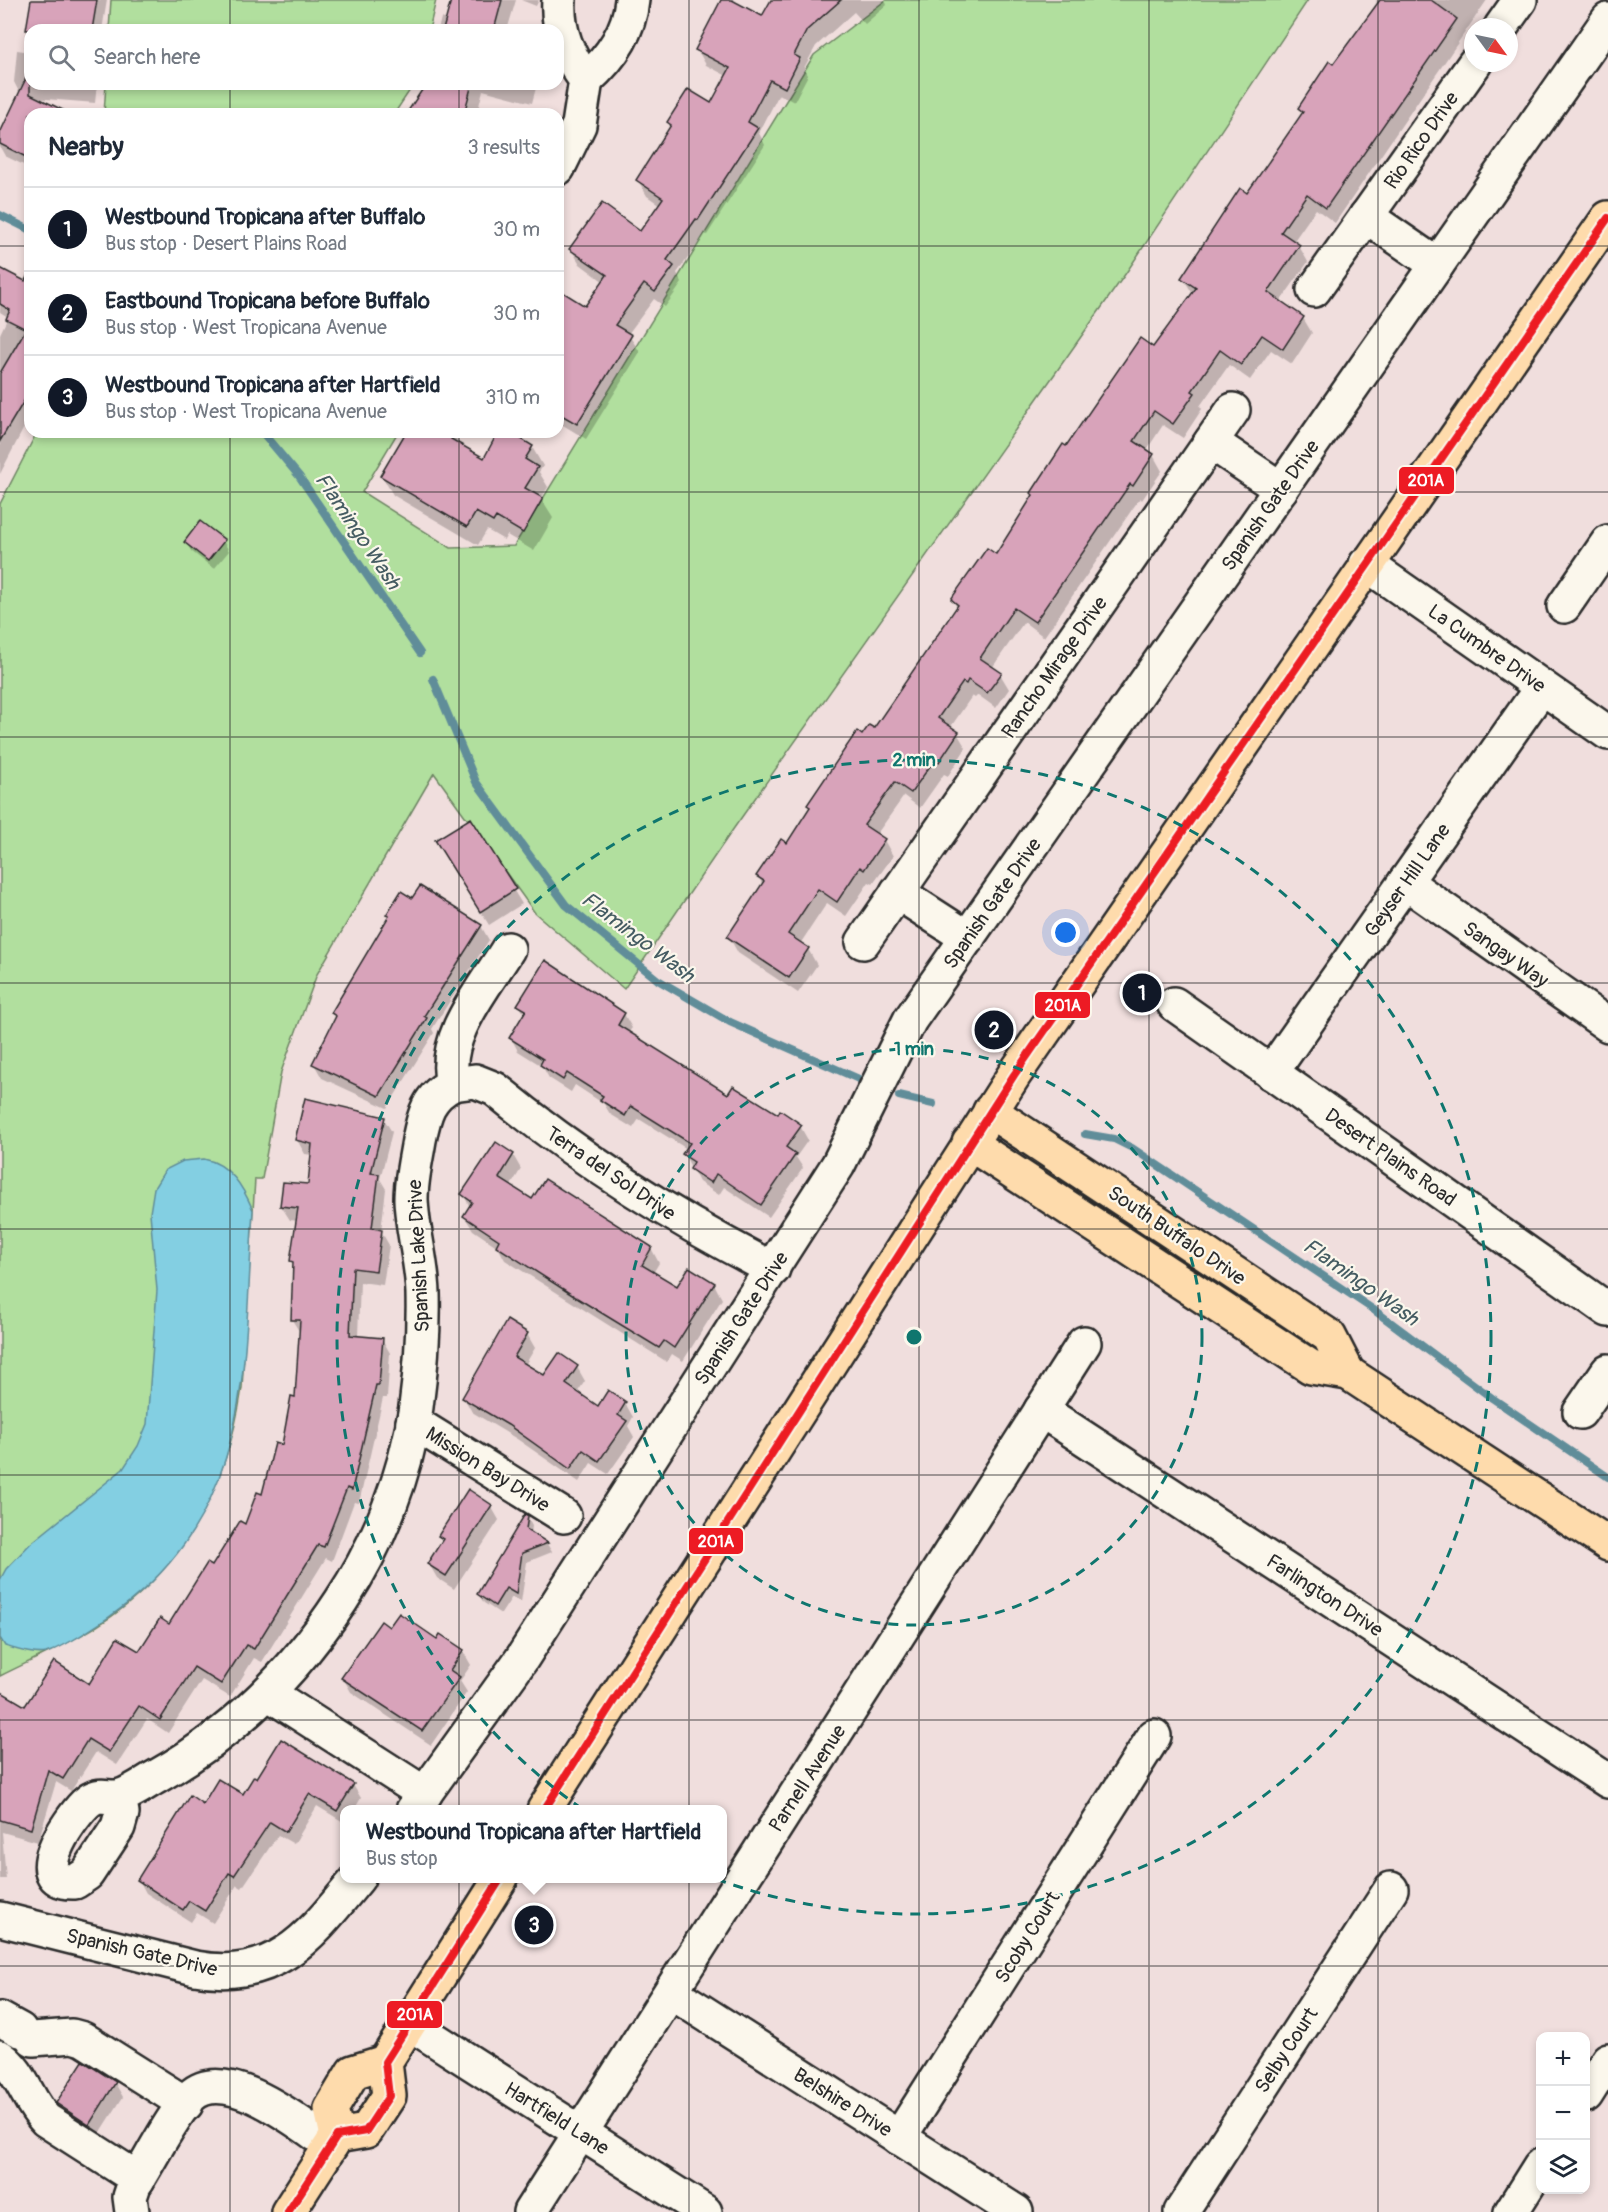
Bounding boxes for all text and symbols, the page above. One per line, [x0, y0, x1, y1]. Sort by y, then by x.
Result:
north arrow [1464, 18, 1518, 72]
search box [24, 24, 564, 90]
icon: search [45, 41, 78, 74]
text: Search here [93, 43, 200, 71]
street label: Rio Rico Drive [1379, 87, 1464, 194]
text: Nearby [48, 131, 124, 163]
text: 3 results [468, 135, 540, 160]
text: Westbound Tropicana after Buffalo [105, 203, 425, 231]
text: 1 [64, 217, 71, 242]
text: 30 m [493, 217, 540, 242]
text: Bus stop · Desert Plains Road [105, 231, 347, 256]
text: Eastbound Tropicana before Buffalo [105, 287, 430, 315]
text: 2 [62, 301, 73, 326]
text: 30 m [493, 301, 540, 326]
text: Bus stop · West Tropicana Avenue [105, 315, 387, 340]
text: Westbound Tropicana after Hartfield [105, 371, 441, 399]
text: 3 [62, 385, 73, 410]
text: 310 m [485, 385, 540, 410]
text: Bus stop · West Tropicana Avenue [105, 399, 387, 424]
street label: Spanish Gate Drive [1216, 435, 1325, 576]
line badge: 201A [1398, 466, 1455, 495]
water label: Flamingo Wash [309, 468, 407, 596]
text: 201A [1408, 471, 1445, 491]
street label: Rancho Mirage Drive [996, 591, 1113, 743]
street label: La Cumbre Drive [1423, 599, 1550, 698]
text: 2 min [892, 749, 936, 772]
street label: Geyser Hill Lane [1359, 818, 1456, 942]
street label: Spanish Gate Drive [938, 833, 1047, 974]
water label: Flamingo Wash [576, 886, 701, 989]
street label: Sangay Way [1458, 916, 1554, 993]
your location [1051, 918, 1080, 947]
pin: 1 [1122, 970, 1162, 1016]
line badge: 201A [1034, 991, 1091, 1019]
text: 201A [1045, 996, 1082, 1016]
pin: 2 [974, 1008, 1014, 1052]
text: 1 min [894, 1038, 934, 1061]
street label: Desert Plains Road [1320, 1103, 1461, 1212]
street label: Terra del Sol Drive [541, 1121, 680, 1226]
street label: Spanish Lake Drive [402, 1179, 435, 1333]
street label: South Buffalo Drive [1103, 1180, 1250, 1291]
water label: Flamingo Wash [1298, 1233, 1425, 1333]
street label: Spanish Gate Drive [689, 1247, 794, 1390]
centre of rings [904, 1327, 924, 1347]
street label: Mission Bay Drive [421, 1421, 555, 1518]
line badge: 201A [688, 1527, 744, 1555]
text: 201A [698, 1532, 735, 1552]
street label: Farlington Drive [1262, 1549, 1388, 1642]
street label: Parnell Avenue [763, 1720, 852, 1837]
popup [340, 1805, 727, 1883]
text: Westbound Tropicana after Hartfield [366, 1818, 701, 1846]
text: Bus stop [366, 1846, 438, 1871]
street label: Scoby Court [989, 1886, 1066, 1988]
pin: 3 [514, 1902, 554, 1948]
street label: Spanish Gate Drive [64, 1923, 220, 1982]
line badge: 201A [386, 2000, 443, 2029]
street label: Selby Court [1249, 2002, 1324, 2098]
text: 201A [397, 2005, 434, 2025]
map controls [1536, 2032, 1590, 2194]
button: + [1536, 2032, 1590, 2086]
street label: Belshire Drive [789, 2062, 897, 2143]
street label: Hartfield Lane [500, 2076, 614, 2161]
button: − [1536, 2086, 1590, 2140]
button: layers [1536, 2140, 1590, 2194]

